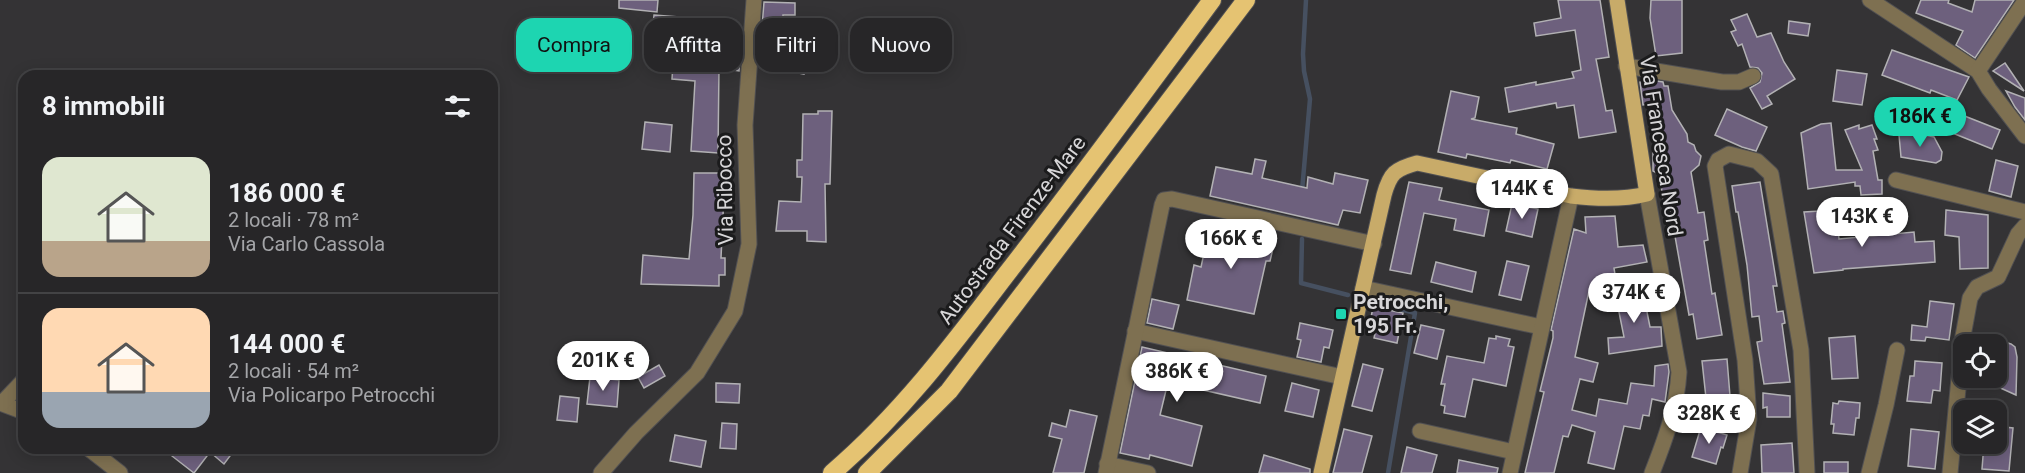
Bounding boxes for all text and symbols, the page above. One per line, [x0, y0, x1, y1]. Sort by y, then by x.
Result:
chip: Compra [516, 18, 632, 72]
chip: Affitta [644, 18, 743, 72]
chip: Filtri [755, 18, 838, 72]
chip: Nuovo [850, 18, 952, 72]
street label: Via Francesca Nord [1635, 54, 1687, 238]
icon: filters [441, 90, 474, 123]
text: 8 immobili [42, 91, 165, 121]
pin: 186K € [1871, 97, 1969, 148]
text: 186K € [1888, 104, 1952, 128]
street label: Autostrada Firenze-Mare [933, 131, 1091, 329]
street label: Via Ribocco [712, 134, 738, 246]
pin: 144K € [1473, 169, 1571, 220]
text: 144K € [1490, 176, 1554, 200]
text: 186 000 € [228, 178, 345, 208]
icon: home [90, 181, 162, 253]
pin: 143K € [1813, 197, 1911, 248]
text: 143K € [1830, 204, 1894, 228]
text: 2 locali · 78 m² [228, 208, 359, 232]
pin: 166K € [1182, 219, 1280, 270]
text: 166K € [1199, 226, 1263, 250]
text: Via Carlo Cassola [228, 232, 385, 256]
pin: 374K € [1585, 273, 1683, 324]
text: 374K € [1602, 280, 1666, 304]
place label: Petrocchi, 195 Fr. [1353, 290, 1448, 338]
marker: Petrocchi, 195 Fr. [1334, 307, 1348, 321]
text: 144 000 € [228, 329, 345, 359]
icon: home [90, 332, 162, 404]
map controls [1953, 334, 2007, 454]
button: locate [1953, 334, 2007, 388]
pin: 201K € [554, 341, 652, 392]
text: 201K € [571, 348, 635, 372]
pin: 386K € [1128, 352, 1226, 403]
text: 2 locali · 54 m² [228, 359, 359, 383]
text: 386K € [1145, 359, 1209, 383]
text: Via Policarpo Petrocchi [228, 383, 435, 407]
pin: 328K € [1660, 394, 1758, 445]
button: layers [1953, 400, 2007, 454]
text: 328K € [1677, 401, 1741, 425]

